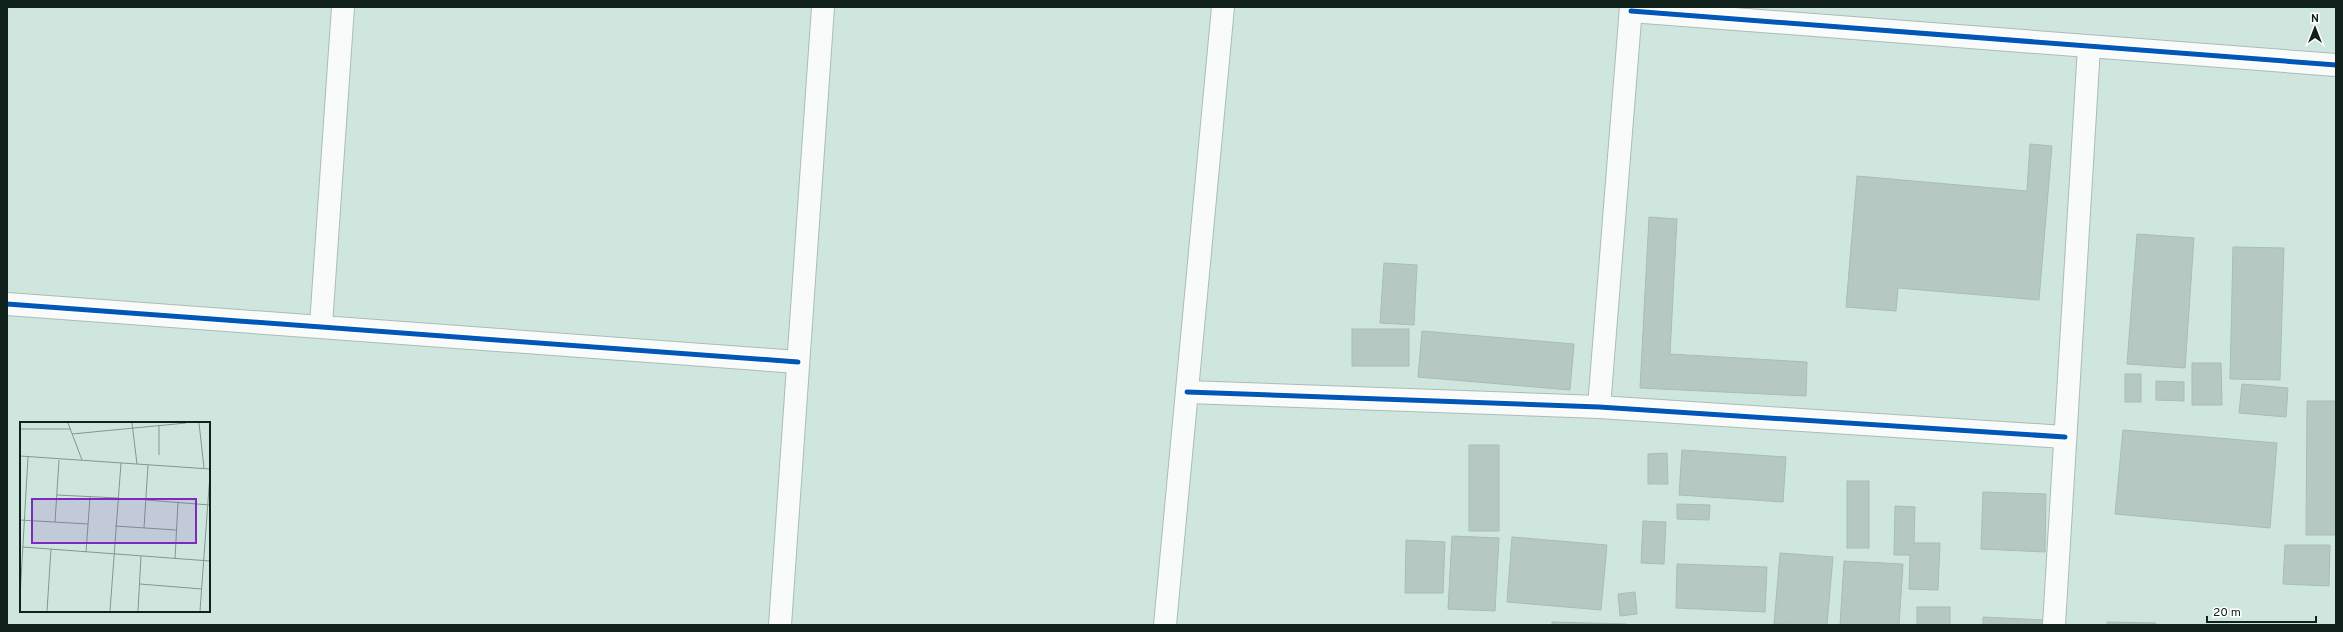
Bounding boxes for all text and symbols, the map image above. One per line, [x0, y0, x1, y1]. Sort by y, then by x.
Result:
north arrow [2295, 8, 2335, 48]
text: N [2311, 12, 2319, 26]
inset map [20, 422, 210, 612]
scale bar [2207, 598, 2316, 624]
text: 20 m [2213, 605, 2241, 621]

